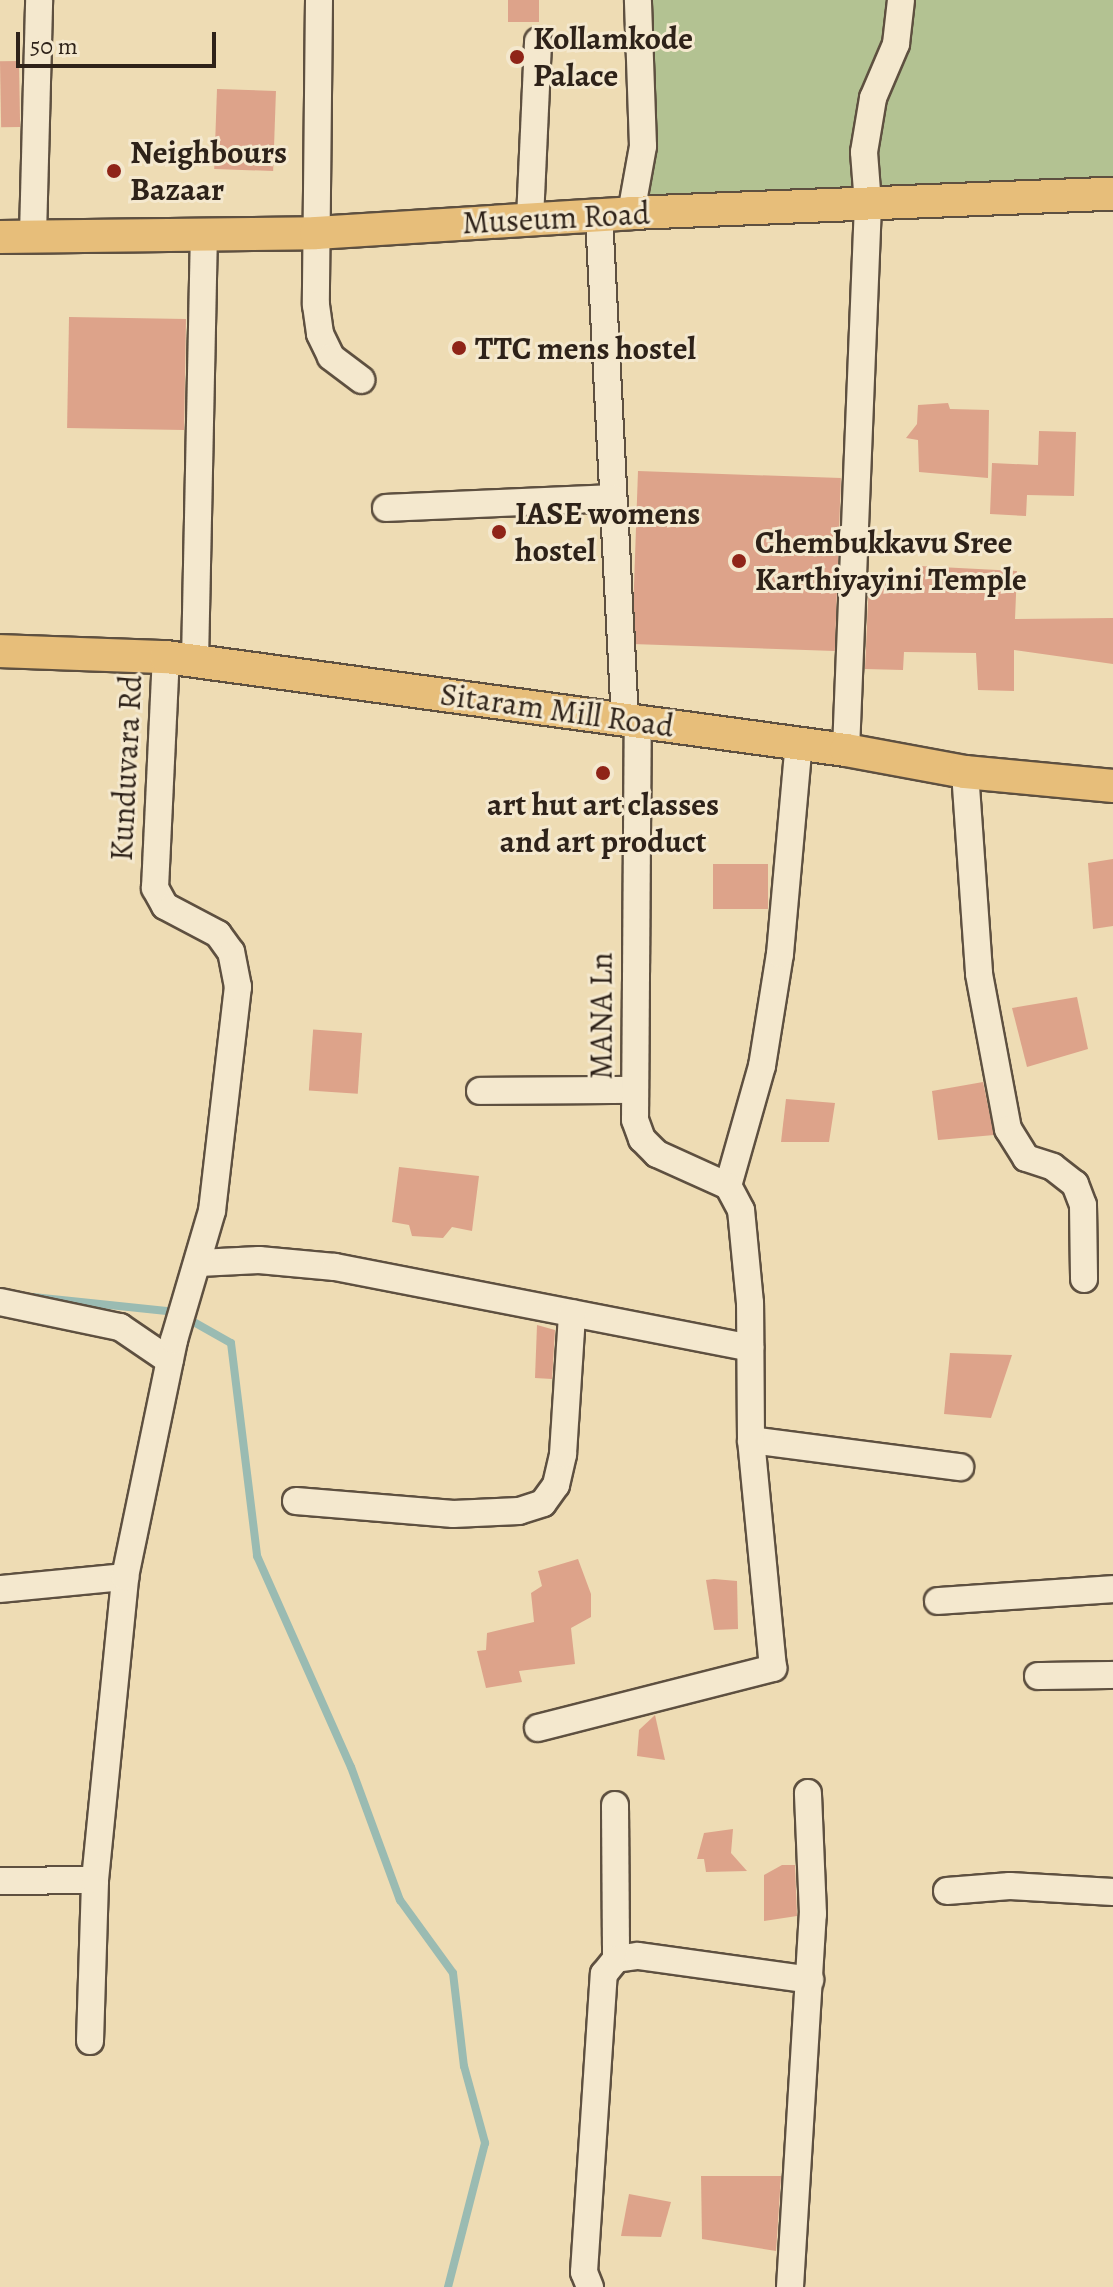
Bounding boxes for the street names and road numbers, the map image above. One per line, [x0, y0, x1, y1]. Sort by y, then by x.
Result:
street label: Museum Road [461, 194, 651, 242]
street label: Kunduvara Rd [102, 674, 150, 862]
street label: Sitaram Mill Road [438, 675, 676, 745]
street label: MANA Ln [582, 952, 620, 1080]

